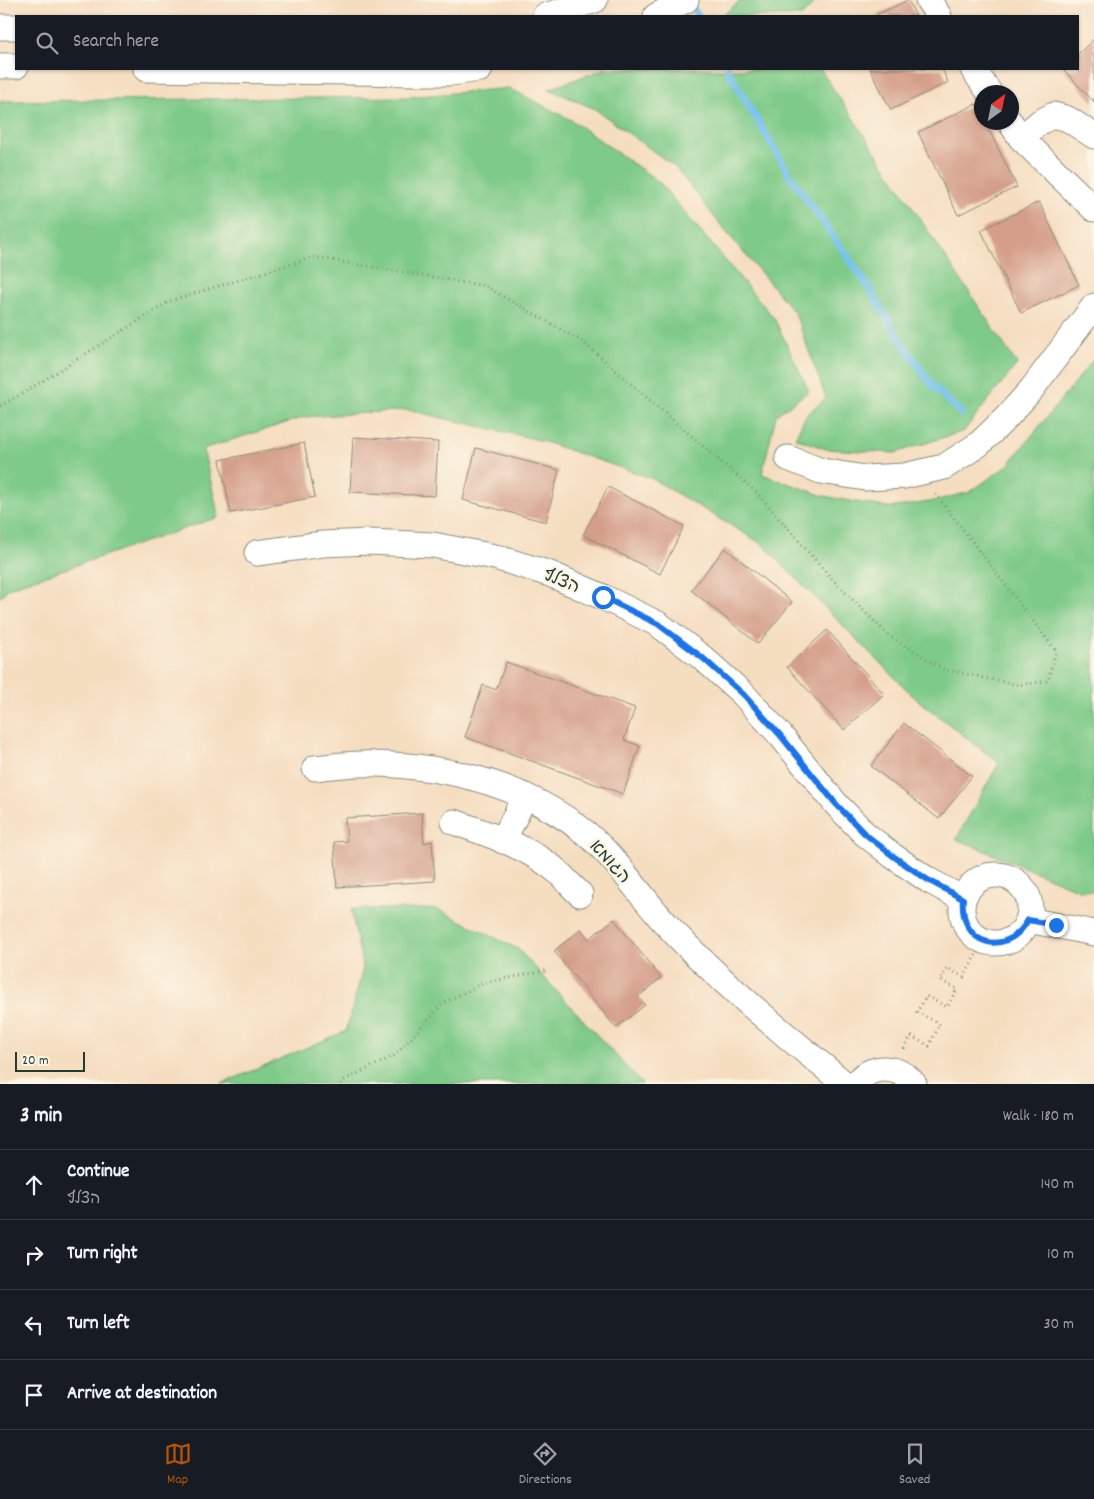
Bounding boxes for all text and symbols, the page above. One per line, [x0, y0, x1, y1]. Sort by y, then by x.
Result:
search box [15, 15, 1079, 70]
icon: search [33, 29, 61, 57]
text: Search here [73, 29, 159, 56]
north arrow [974, 85, 1019, 130]
street label: הצלף [539, 564, 583, 601]
route start [592, 586, 615, 609]
street label: הגומא [583, 835, 636, 890]
route end [1045, 914, 1068, 937]
scale bar [15, 1049, 85, 1072]
text: 20 m [22, 1051, 49, 1071]
text: 3 min [20, 1102, 62, 1132]
text: Walk · 180 m [1003, 1105, 1074, 1128]
text: Continue [67, 1159, 129, 1186]
icon: ahead [20, 1171, 48, 1199]
text: 140 m [1040, 1173, 1074, 1196]
text: הצלף [67, 1188, 101, 1211]
icon: right [20, 1241, 48, 1269]
text: Turn right [67, 1241, 138, 1268]
text: 10 m [1047, 1243, 1074, 1266]
icon: left [20, 1311, 48, 1339]
text: Turn left [67, 1311, 130, 1338]
text: 30 m [1044, 1313, 1074, 1336]
icon: arrive [20, 1381, 48, 1409]
text: Arrive at destination [67, 1381, 217, 1408]
tab: Map [164, 1440, 192, 1490]
tab: Directions [519, 1440, 572, 1490]
tab: Saved [899, 1440, 930, 1490]

